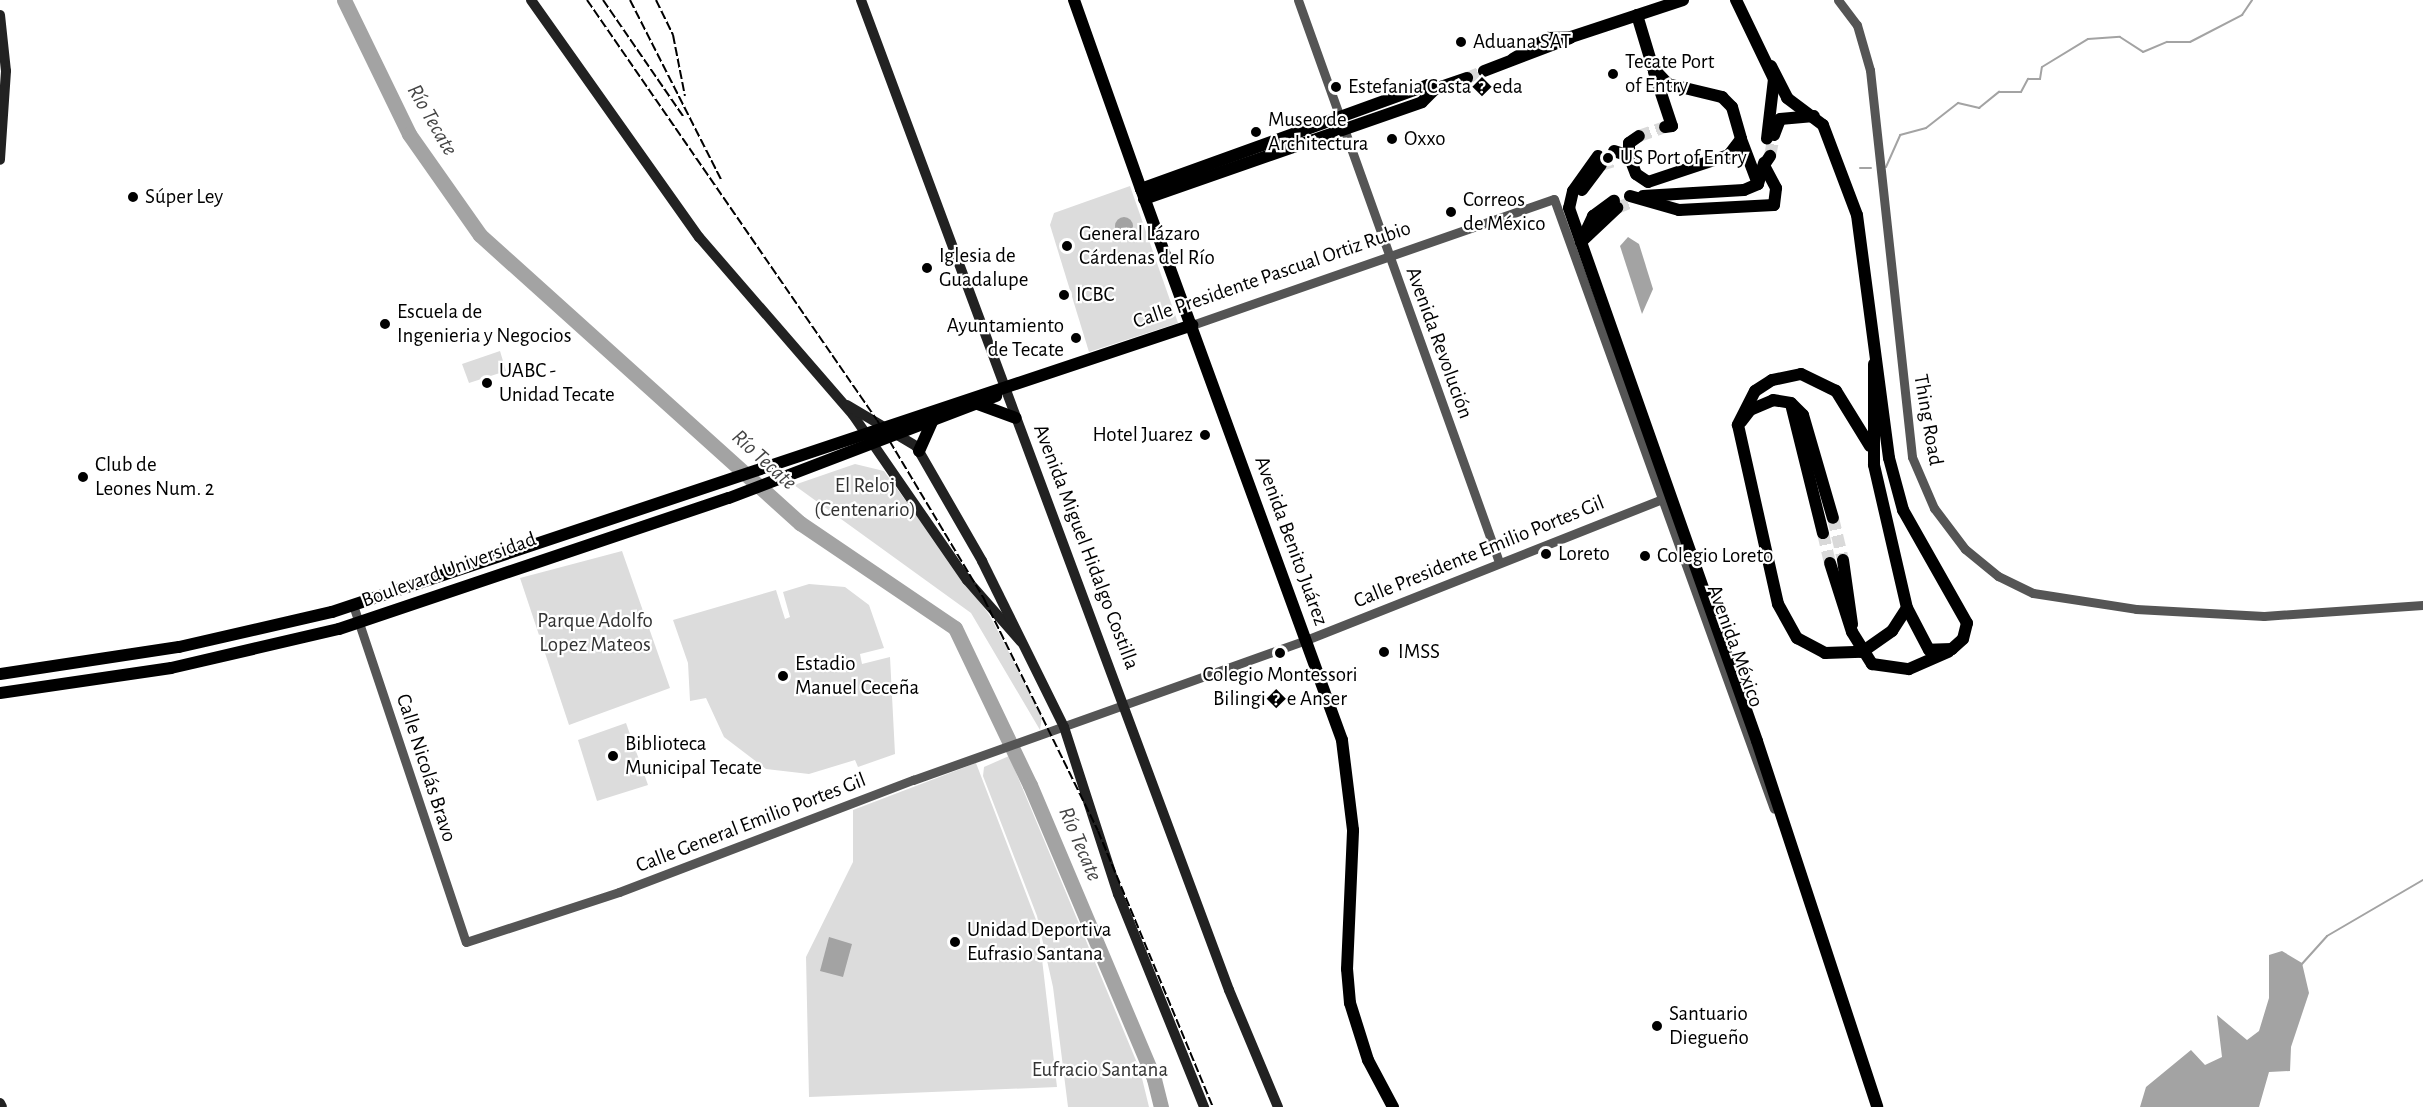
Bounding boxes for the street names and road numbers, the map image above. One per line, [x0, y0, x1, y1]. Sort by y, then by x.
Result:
street label: Calle Presidente Pascual Ortiz Rubio [1130, 216, 1414, 334]
street label: Avenida Revolución [1400, 264, 1478, 422]
street label: Thing Road [1908, 372, 1948, 468]
street label: Avenida Miguel Hidalgo Costilla [1028, 421, 1144, 673]
street label: Avenida Benito Juárez [1249, 453, 1333, 629]
street label: Calle Presidente Emilio Portes Gil [1350, 490, 1608, 614]
street label: Boulevard Universidad [358, 527, 540, 613]
street label: Avenida México [1701, 581, 1769, 711]
street label: Calle Nicolás Bravo [390, 691, 462, 845]
street label: Calle General Emilio Portes Gil [632, 767, 870, 879]

